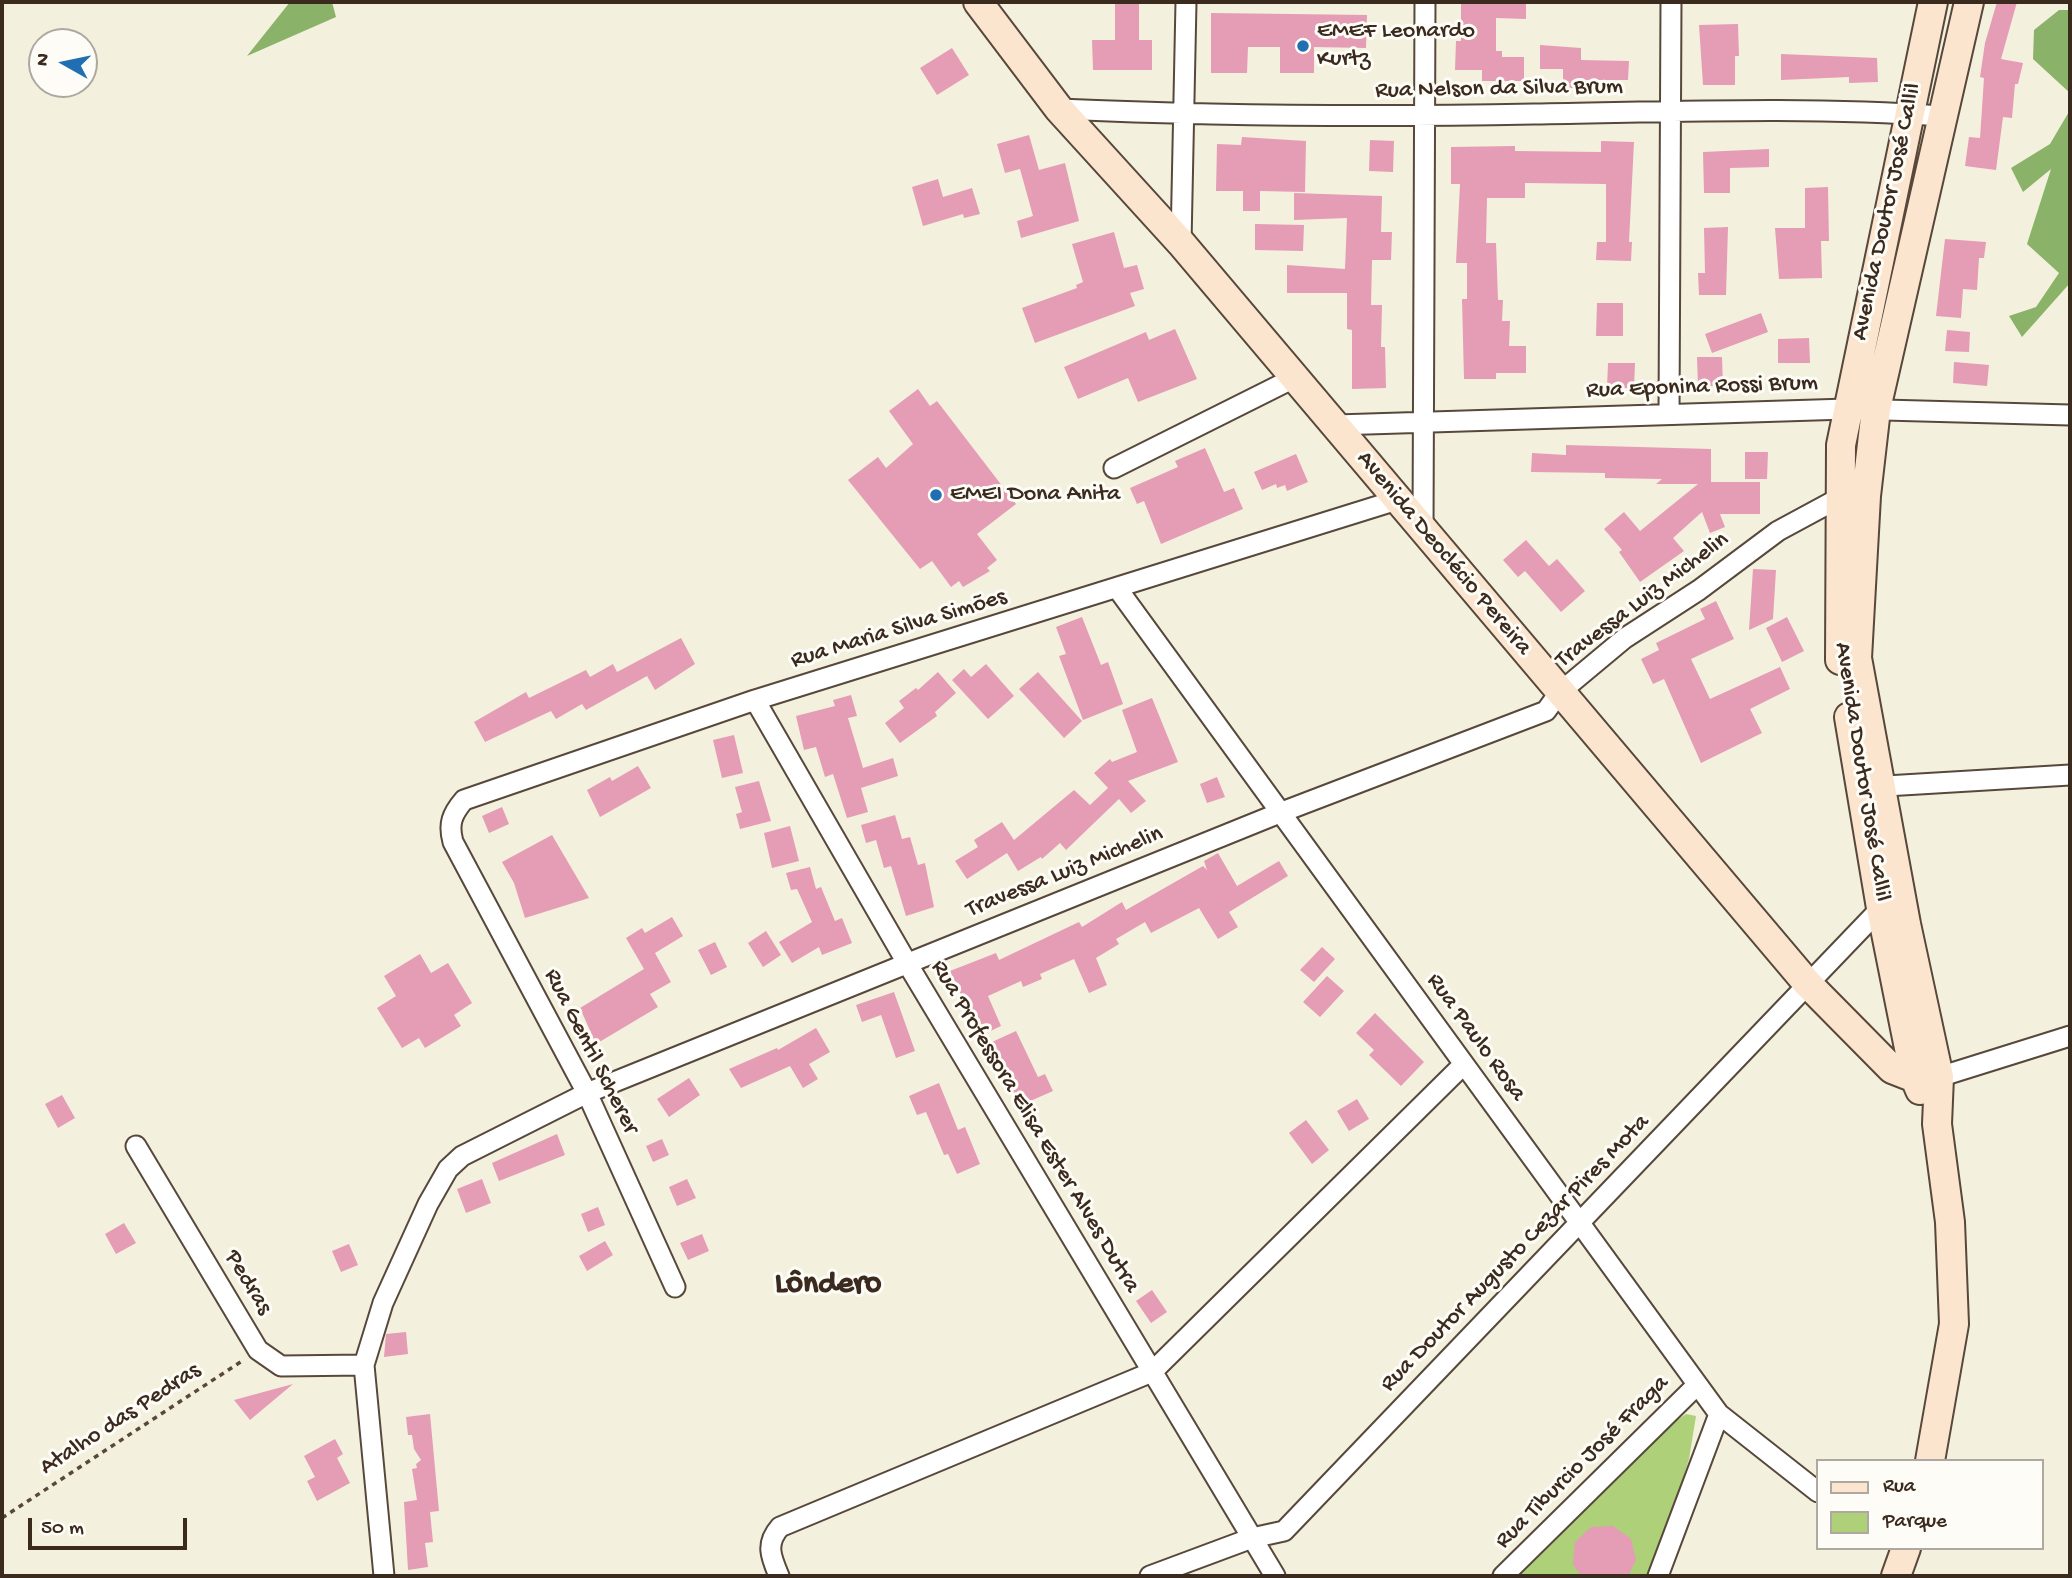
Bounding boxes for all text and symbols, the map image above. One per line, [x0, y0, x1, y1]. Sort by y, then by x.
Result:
place label: EMEF Leonardo Kurtz [1317, 18, 1475, 74]
north arrow [28, 28, 98, 98]
marker: EMEF Leonardo Kurtz [1295, 38, 1311, 54]
text: N [31, 52, 56, 68]
street label: Rua Nelson da Silva Brum [1375, 73, 1623, 107]
street label: Avenida Doutor José Callil [1847, 81, 1929, 343]
street label: Rua Eponina Rossi Brum [1586, 370, 1818, 406]
street label: Avenida Deoclécio Pereira [1349, 446, 1537, 662]
place label: EMEI Dona Anita [950, 481, 1120, 509]
marker: EMEI Dona Anita [928, 487, 944, 503]
street label: Travessa Luiz Michelin [1551, 526, 1735, 676]
street label: Rua Maria Silva Simões [788, 584, 1010, 676]
street label: Avenida Doutor José Callil [1826, 640, 1896, 904]
street label: Travessa Luiz Michelin [963, 820, 1167, 926]
street label: Rua Professora Elisa Ester Alves Dutra [923, 955, 1145, 1299]
street label: Rua Gentil Scherer [536, 965, 644, 1139]
street label: Rua Paulo Rosa [1419, 968, 1531, 1108]
street label: Rua Doutor Augusto Cezar Pires Mota [1375, 1109, 1657, 1399]
street label: Pedras [217, 1245, 277, 1321]
district label: Lôndero [775, 1267, 881, 1305]
street label: Atalho das Pedras [35, 1357, 207, 1483]
street label: Rua Tiburcio José Fraga [1490, 1370, 1676, 1556]
legend [1816, 1459, 2044, 1550]
text: Rua [1883, 1475, 1916, 1500]
scale bar [32, 1504, 191, 1548]
text: Parque [1883, 1510, 1947, 1535]
text: 50 m [41, 1517, 84, 1542]

